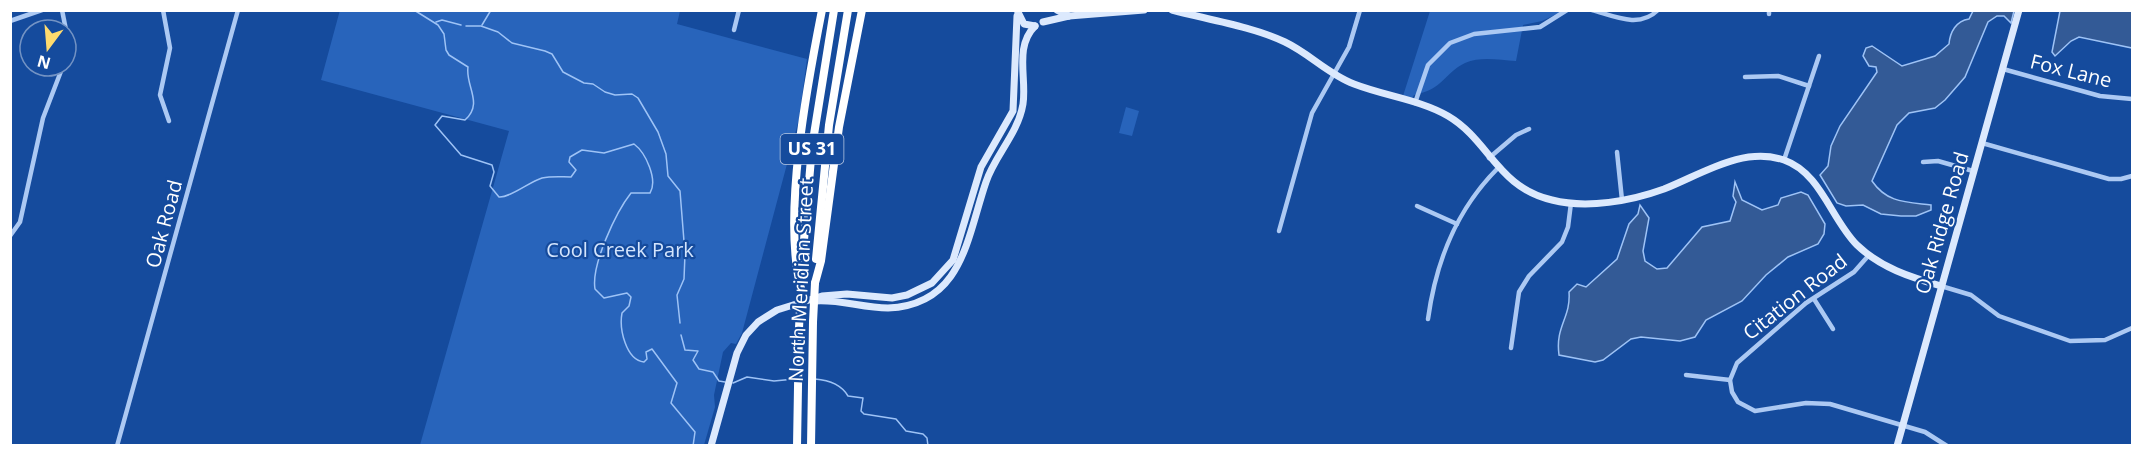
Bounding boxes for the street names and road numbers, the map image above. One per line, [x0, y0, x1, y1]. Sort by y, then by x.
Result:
street label: Fox Lane [2028, 47, 2115, 94]
road number: US 31 [780, 134, 844, 164]
street label: Oak Ridge Road [1908, 148, 1975, 297]
street label: Oak Road [139, 177, 188, 271]
street label: North Meridian Street [782, 177, 819, 383]
street label: Citation Road [1737, 247, 1852, 346]

